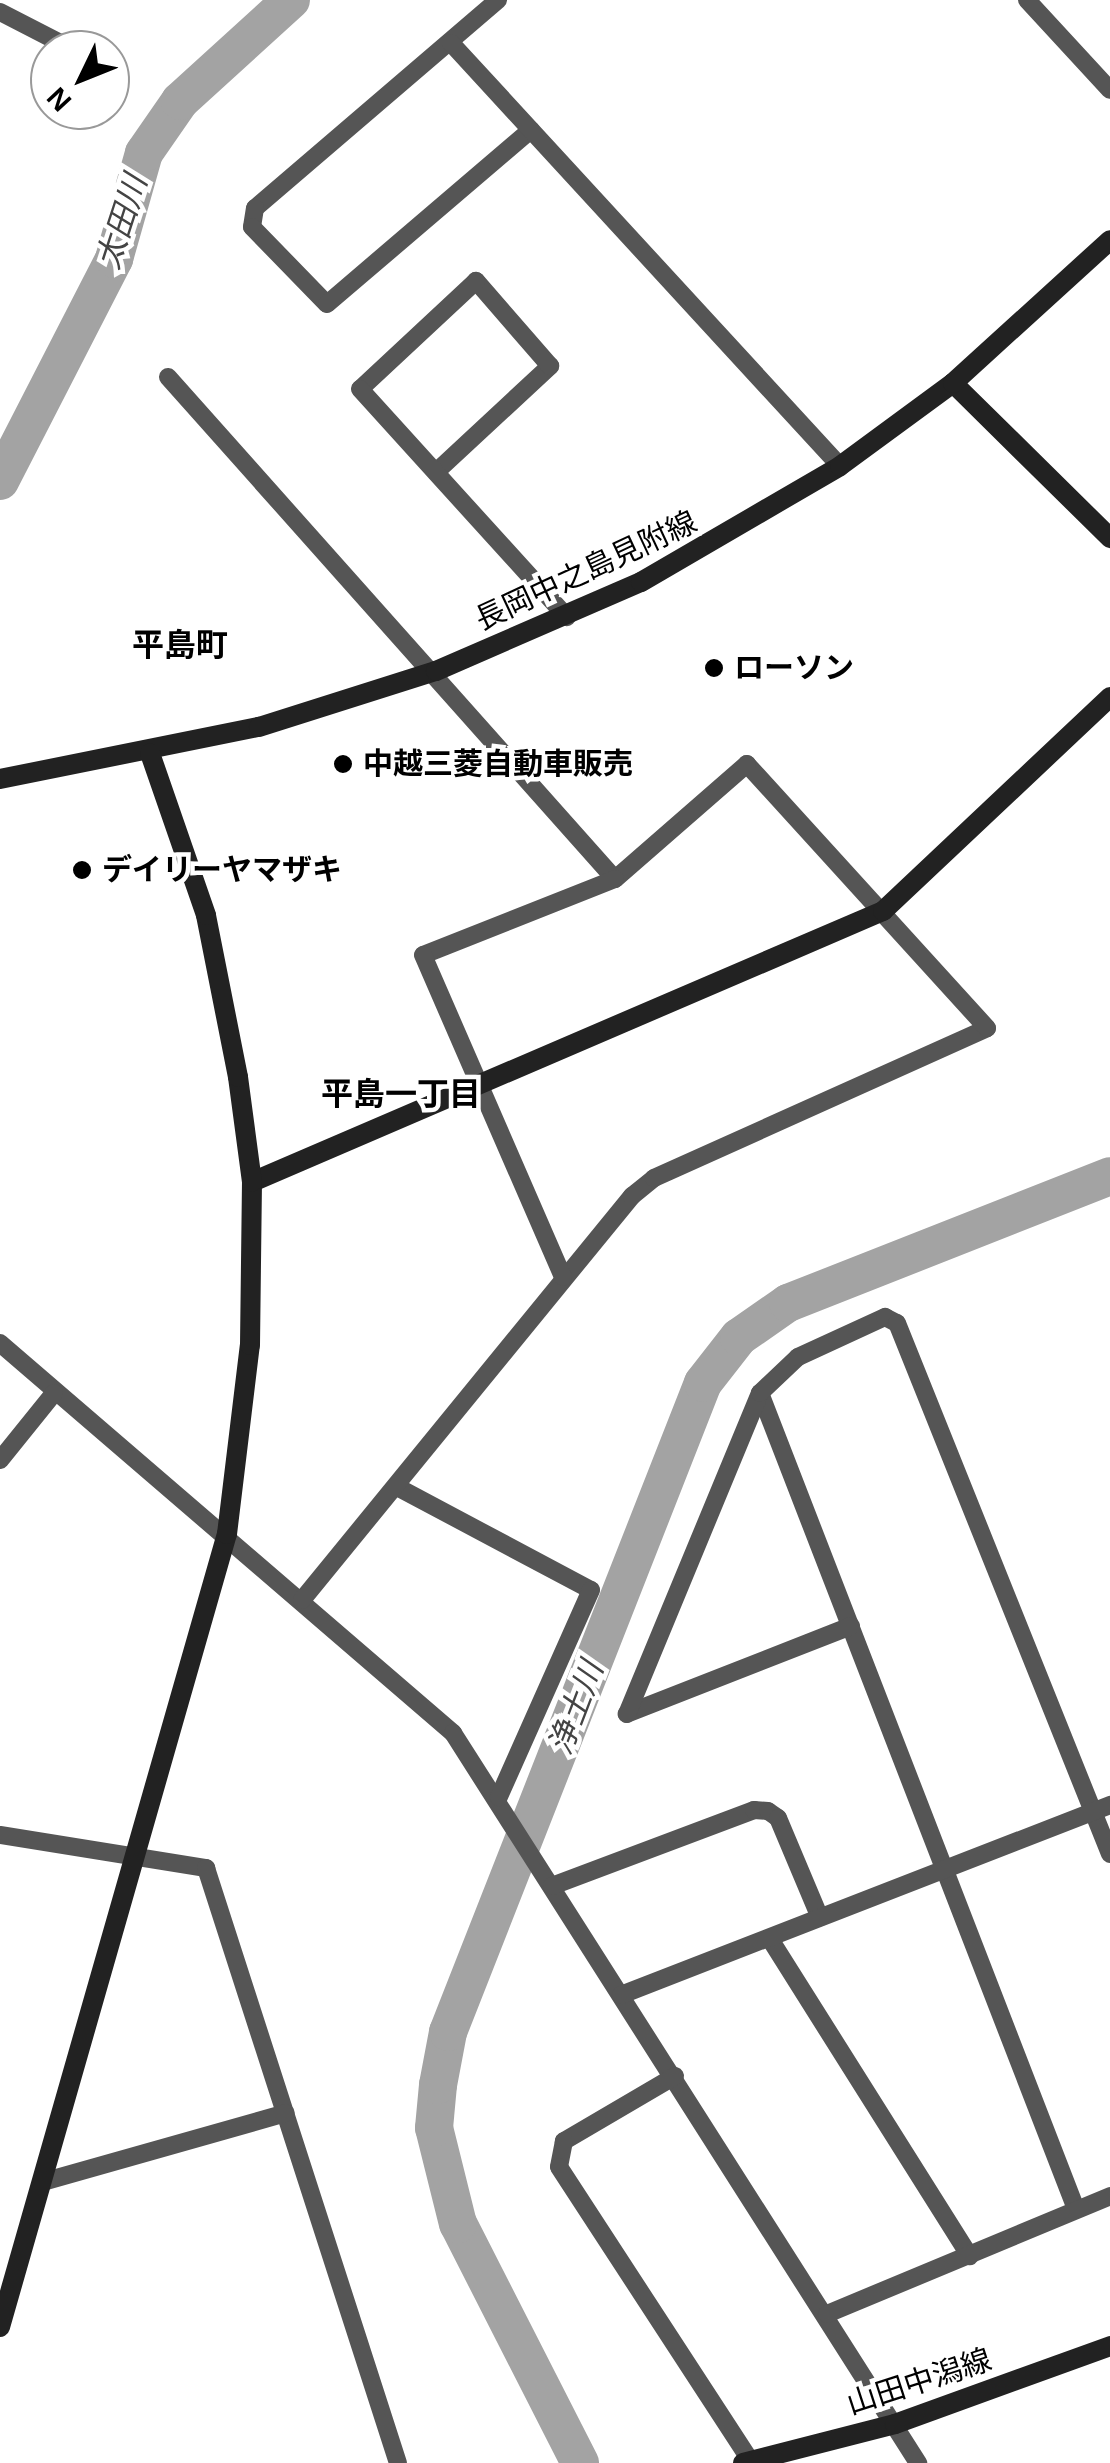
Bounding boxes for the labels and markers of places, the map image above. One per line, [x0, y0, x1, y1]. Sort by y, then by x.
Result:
place label: ローソン [734, 650, 854, 686]
marker: ローソン [703, 657, 725, 679]
place label: 中越三菱自動車販売 [363, 746, 633, 782]
marker: 中越三菱自動車販売 [332, 753, 354, 775]
place label: デイリーヤマザキ [102, 852, 342, 888]
marker: デイリーヤマザキ [71, 859, 93, 881]

